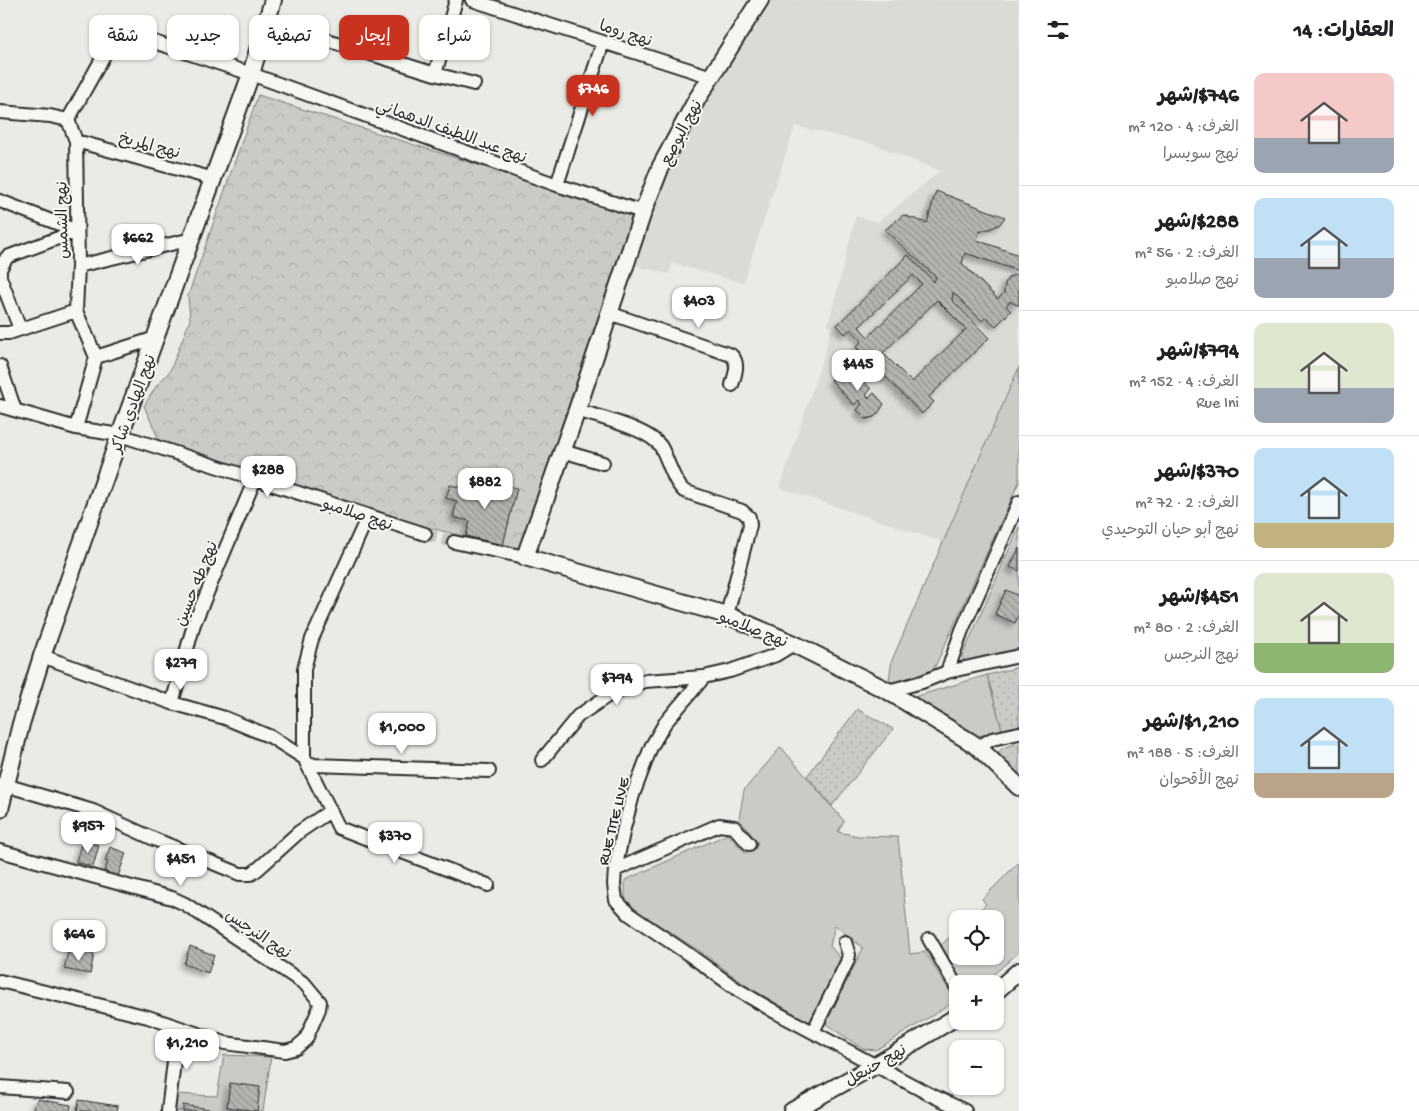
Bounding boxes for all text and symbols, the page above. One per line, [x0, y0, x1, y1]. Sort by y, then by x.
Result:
chip: شقة [89, 15, 157, 60]
chip: جديد [167, 15, 239, 60]
chip: تصفية [249, 15, 329, 60]
chip: إيجار [339, 15, 409, 60]
chip: شراء [419, 15, 490, 60]
icon: filters [1044, 16, 1072, 44]
street label: نهج روما [596, 18, 654, 53]
text: العقارات: 14 [1294, 20, 1394, 45]
pin: $746 [563, 74, 623, 117]
text: $746 [577, 81, 609, 100]
text: $746/شهر [1158, 85, 1239, 110]
icon: home [1294, 93, 1354, 153]
street label: نهج عبد اللطيف الدهماني [372, 97, 529, 171]
street label: نهج البوصع [658, 98, 708, 170]
text: الغرف: 4 · 120 m² [1128, 119, 1239, 138]
street label: نهج المريخ [116, 130, 182, 165]
text: نهج سويسرا [1163, 146, 1239, 165]
street label: نهج الشمس [54, 181, 75, 259]
text: $288/شهر [1156, 211, 1239, 236]
icon: home [1294, 218, 1354, 278]
pin: $662 [108, 224, 168, 266]
text: $662 [122, 230, 154, 249]
text: الغرف: 2 · 56 m² [1135, 245, 1239, 264]
text: نهج صلامبو [1167, 272, 1239, 291]
pin: $403 [669, 286, 729, 329]
text: $403 [683, 293, 715, 312]
text: $794/شهر [1158, 340, 1239, 365]
icon: home [1294, 343, 1354, 403]
pin: $445 [828, 350, 888, 392]
street label: نهج الهادي شاكر [108, 353, 162, 458]
text: $445 [843, 356, 873, 375]
text: الغرف: 4 · 152 m² [1129, 374, 1239, 393]
text: Rue Ini [1196, 395, 1239, 414]
pin: $288 [238, 456, 298, 498]
text: $370/شهر [1156, 461, 1239, 486]
text: $288 [252, 462, 284, 481]
pin: $882 [455, 468, 515, 510]
icon: home [1294, 468, 1354, 528]
text: $882 [469, 474, 501, 493]
street label: نهج صلامبو [318, 495, 394, 537]
text: الغرف: 2 · 72 m² [1135, 495, 1239, 514]
text: نهج أبو حيان التوحيدي [1101, 522, 1239, 541]
street label: نهج طه حسين [173, 539, 224, 630]
text: $451/شهر [1160, 586, 1239, 611]
icon: home [1294, 593, 1354, 653]
street label: نهج صلامبو [714, 608, 790, 654]
text: الغرف: 2 · 80 m² [1133, 620, 1239, 639]
text: نهج النرجس [1164, 647, 1239, 666]
pin: $279 [151, 648, 211, 691]
text: $279 [165, 655, 197, 674]
pin: $794 [587, 664, 647, 706]
text: $794 [601, 670, 633, 689]
text: $1,210/شهر [1144, 711, 1239, 736]
pin: $1,000 [361, 712, 443, 755]
icon: home [1294, 718, 1354, 778]
text: $1,000 [379, 719, 425, 738]
text: الغرف: 5 · 188 m² [1127, 745, 1239, 764]
text: نهج الأقحوان [1159, 772, 1239, 791]
street label: RUE TITE LIVE [595, 775, 636, 868]
pin: $957 [58, 812, 118, 854]
text: $957 [72, 818, 104, 837]
pin: $370 [365, 822, 425, 864]
text: $370 [379, 828, 411, 847]
pin: $451 [151, 844, 211, 887]
text: $451 [166, 851, 196, 870]
street label: نهج النرجس [221, 907, 293, 965]
map controls [949, 910, 1004, 1095]
button: locate [949, 910, 1004, 965]
pin: $646 [49, 920, 109, 962]
text: $646 [64, 926, 94, 945]
button: + [949, 975, 1004, 1030]
pin: $1,210 [146, 1028, 228, 1071]
text: $1,210 [166, 1035, 208, 1054]
button: − [949, 1040, 1004, 1095]
street label: نهج حنبعل [842, 1041, 911, 1092]

